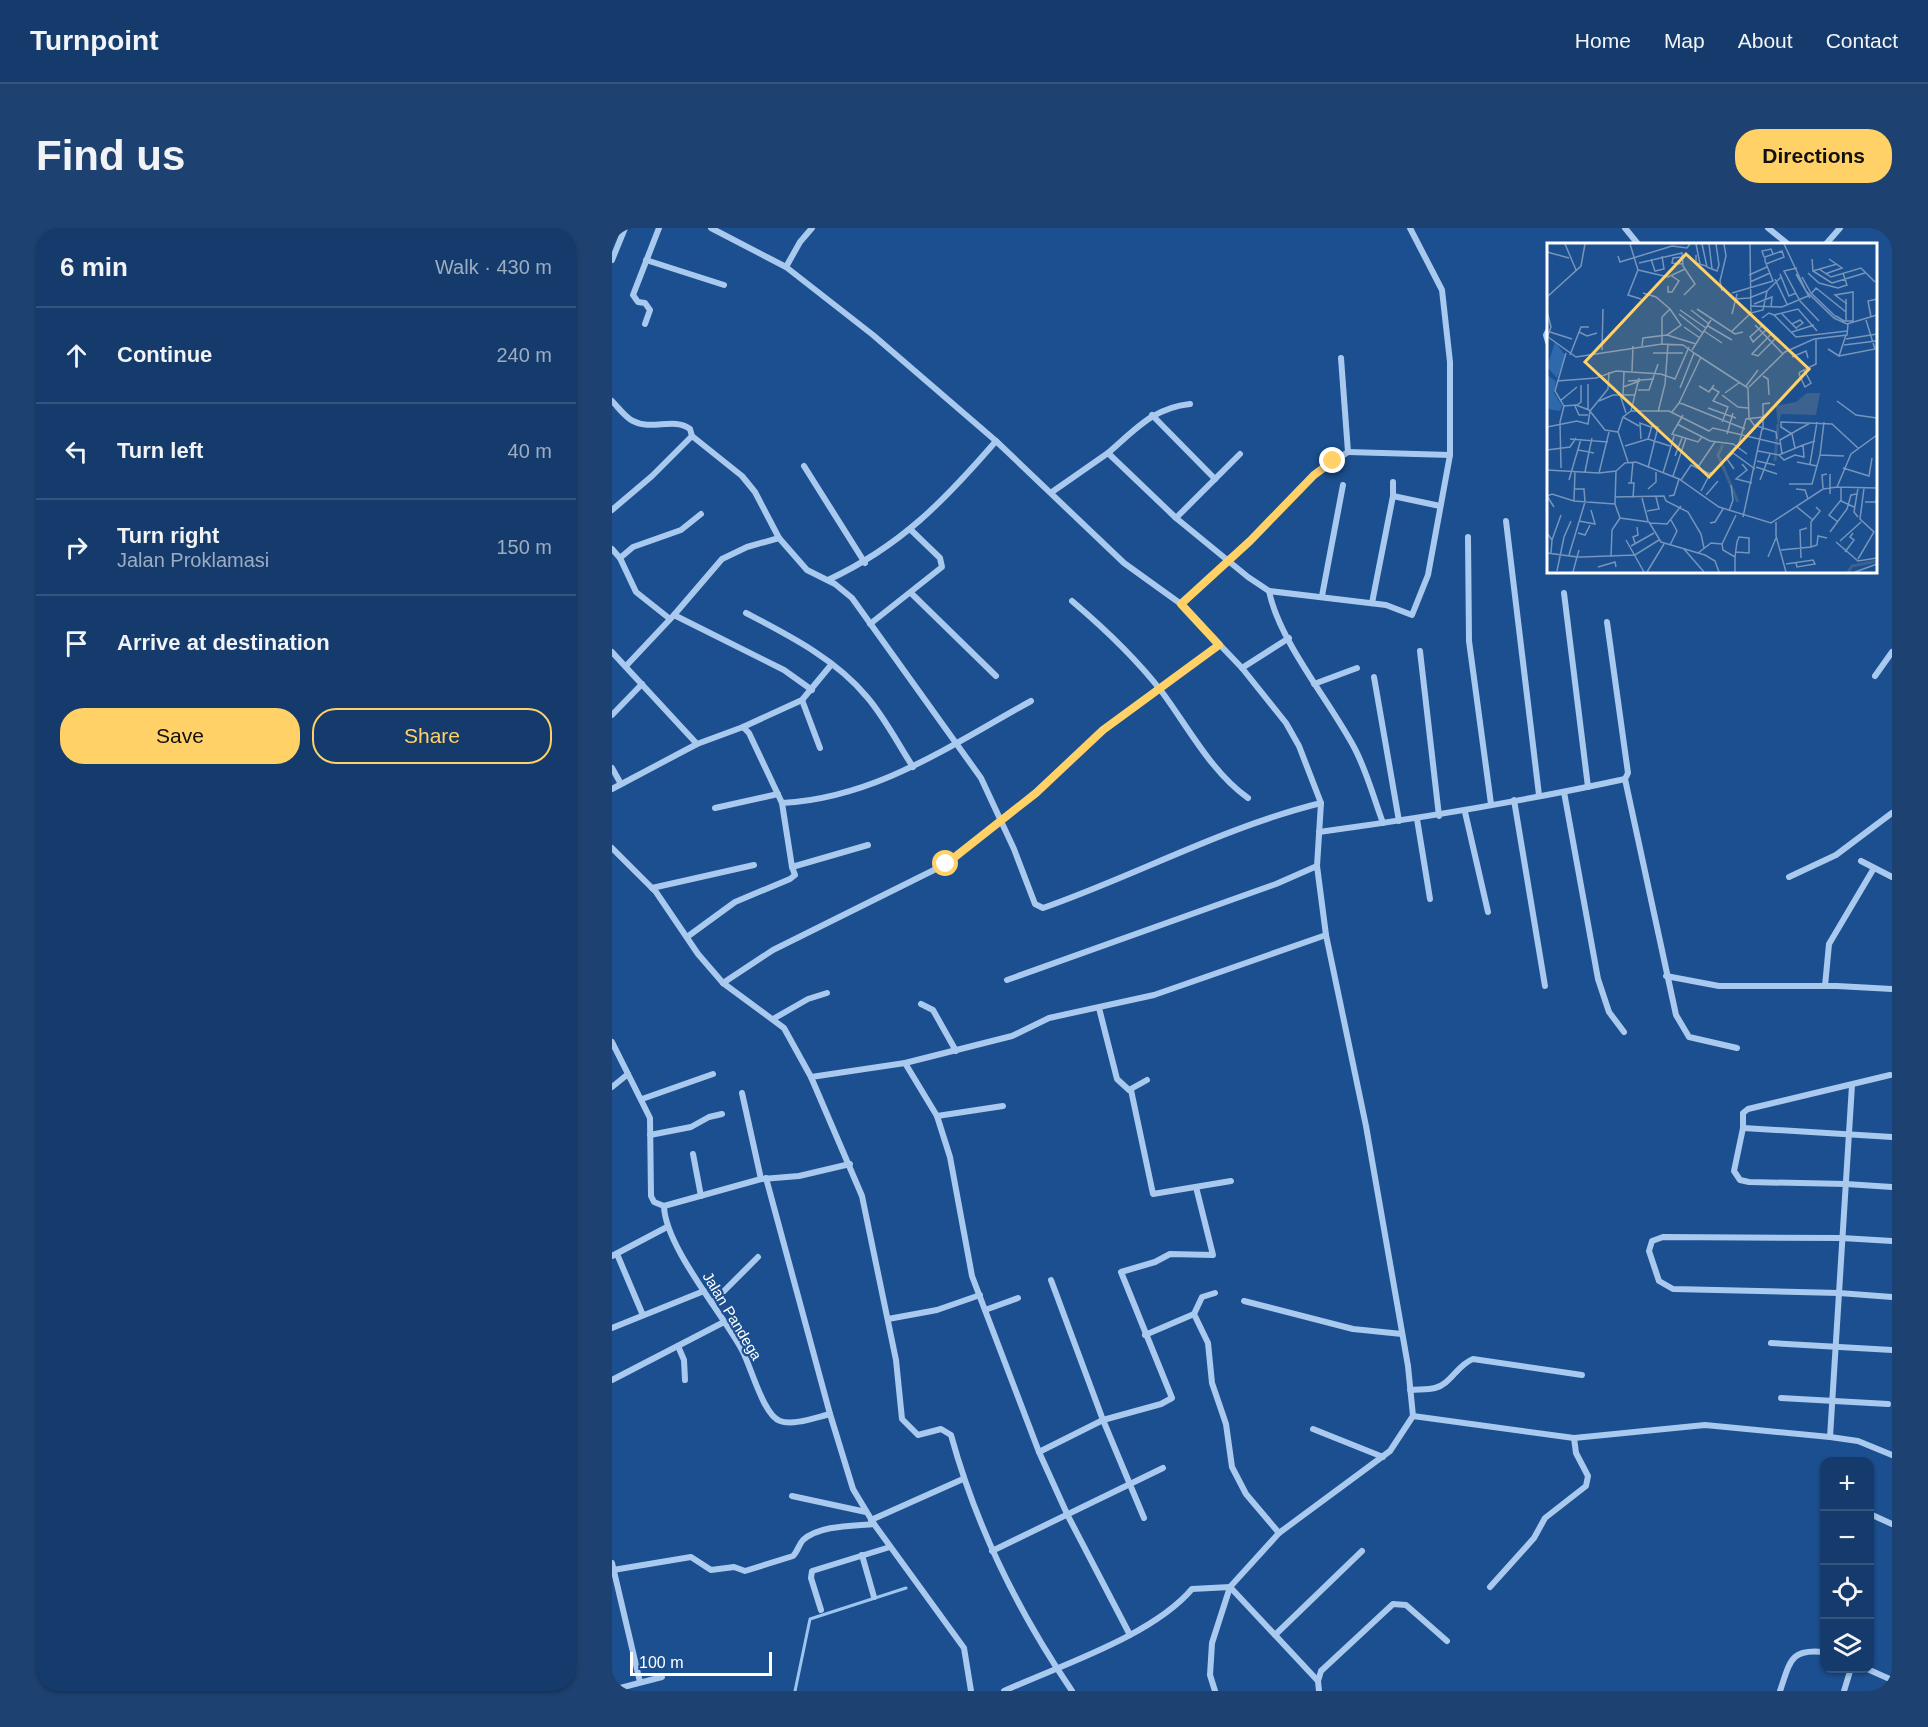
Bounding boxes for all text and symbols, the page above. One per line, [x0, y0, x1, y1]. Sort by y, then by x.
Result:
text: Turnpoint [30, 25, 159, 56]
text: Home [1575, 29, 1631, 52]
text: Map [1664, 29, 1705, 52]
text: About [1738, 29, 1793, 52]
text: Contact [1826, 29, 1898, 52]
button: Directions [1735, 129, 1892, 183]
text: Find us [36, 132, 185, 179]
inset map [1547, 243, 1877, 573]
text: 6 min [60, 252, 128, 282]
text: Walk · 430 m [435, 256, 552, 278]
icon: ahead [60, 339, 93, 372]
text: Continue [117, 342, 212, 367]
text: 240 m [496, 344, 552, 366]
icon: left [60, 435, 93, 468]
text: Turn left [117, 438, 203, 463]
text: 40 m [508, 440, 552, 462]
route end [1319, 447, 1345, 473]
text: Turn right [117, 523, 219, 548]
icon: right [60, 531, 93, 564]
text: 150 m [496, 536, 552, 558]
text: Jalan Proklamasi [117, 549, 269, 571]
icon: arrive [60, 627, 93, 660]
text: Arrive at destination [117, 630, 330, 655]
button: Save [60, 708, 300, 764]
button: Share [312, 708, 552, 764]
route start [932, 850, 958, 876]
street label: Jalan Pandega [699, 1268, 766, 1364]
map controls [1820, 1457, 1874, 1673]
button: + [1820, 1457, 1874, 1511]
button: − [1820, 1511, 1874, 1565]
button: locate [1820, 1565, 1874, 1619]
button: layers [1820, 1619, 1874, 1673]
scale bar [630, 1649, 772, 1676]
text: 100 m [639, 1654, 683, 1671]

